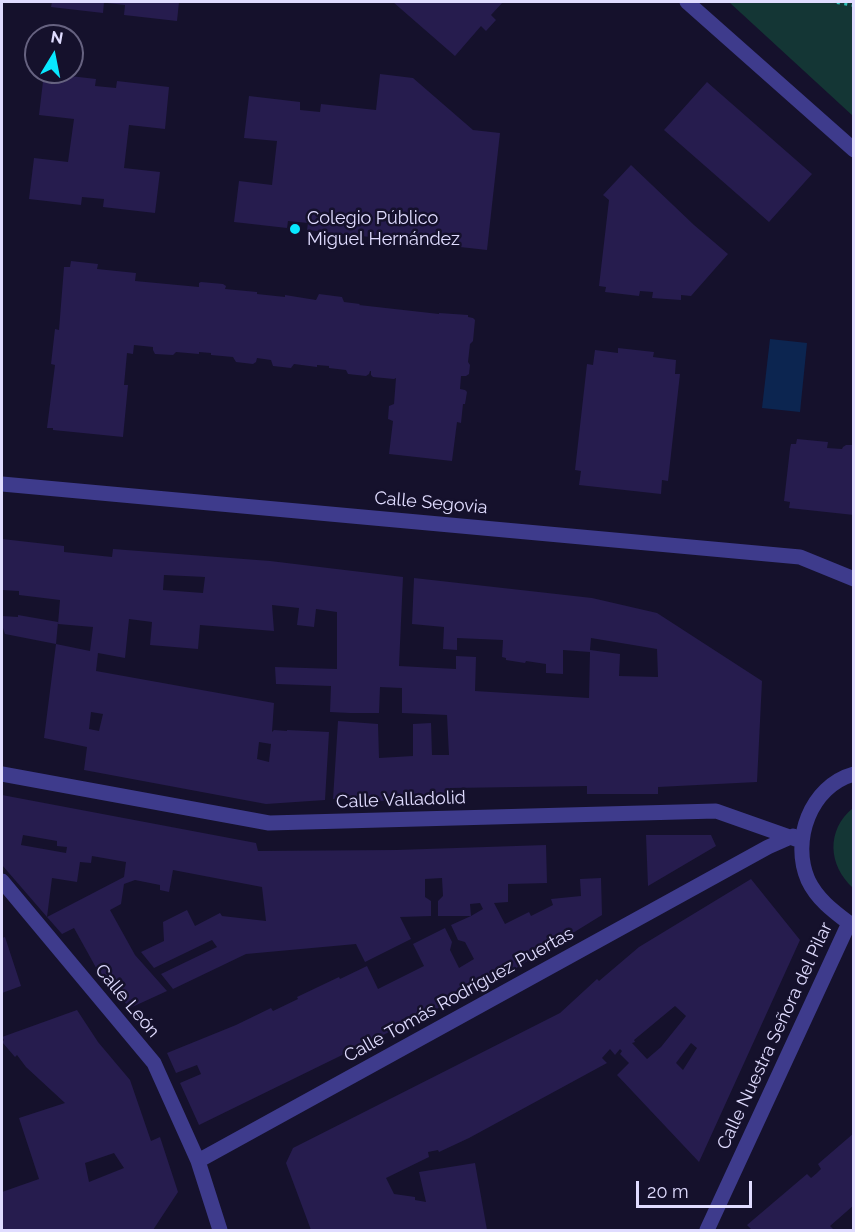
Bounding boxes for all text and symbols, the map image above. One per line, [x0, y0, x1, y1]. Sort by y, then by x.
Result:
north arrow [24, 24, 84, 84]
text: N [49, 27, 65, 48]
place label: Colegio Público Miguel Hernández [307, 208, 460, 250]
marker: Colegio Público Miguel Hernández [288, 222, 302, 236]
street label: Calle Segovia [374, 487, 488, 519]
street label: Calle Valladolid [336, 787, 466, 813]
street label: Calle Nuestra Señora del Pilar [713, 919, 837, 1153]
street label: Calle Tomás Rodríguez Puertas [340, 923, 578, 1067]
street label: Calle León [90, 960, 164, 1042]
scale bar [639, 1169, 754, 1207]
text: 20 m [647, 1181, 689, 1202]

